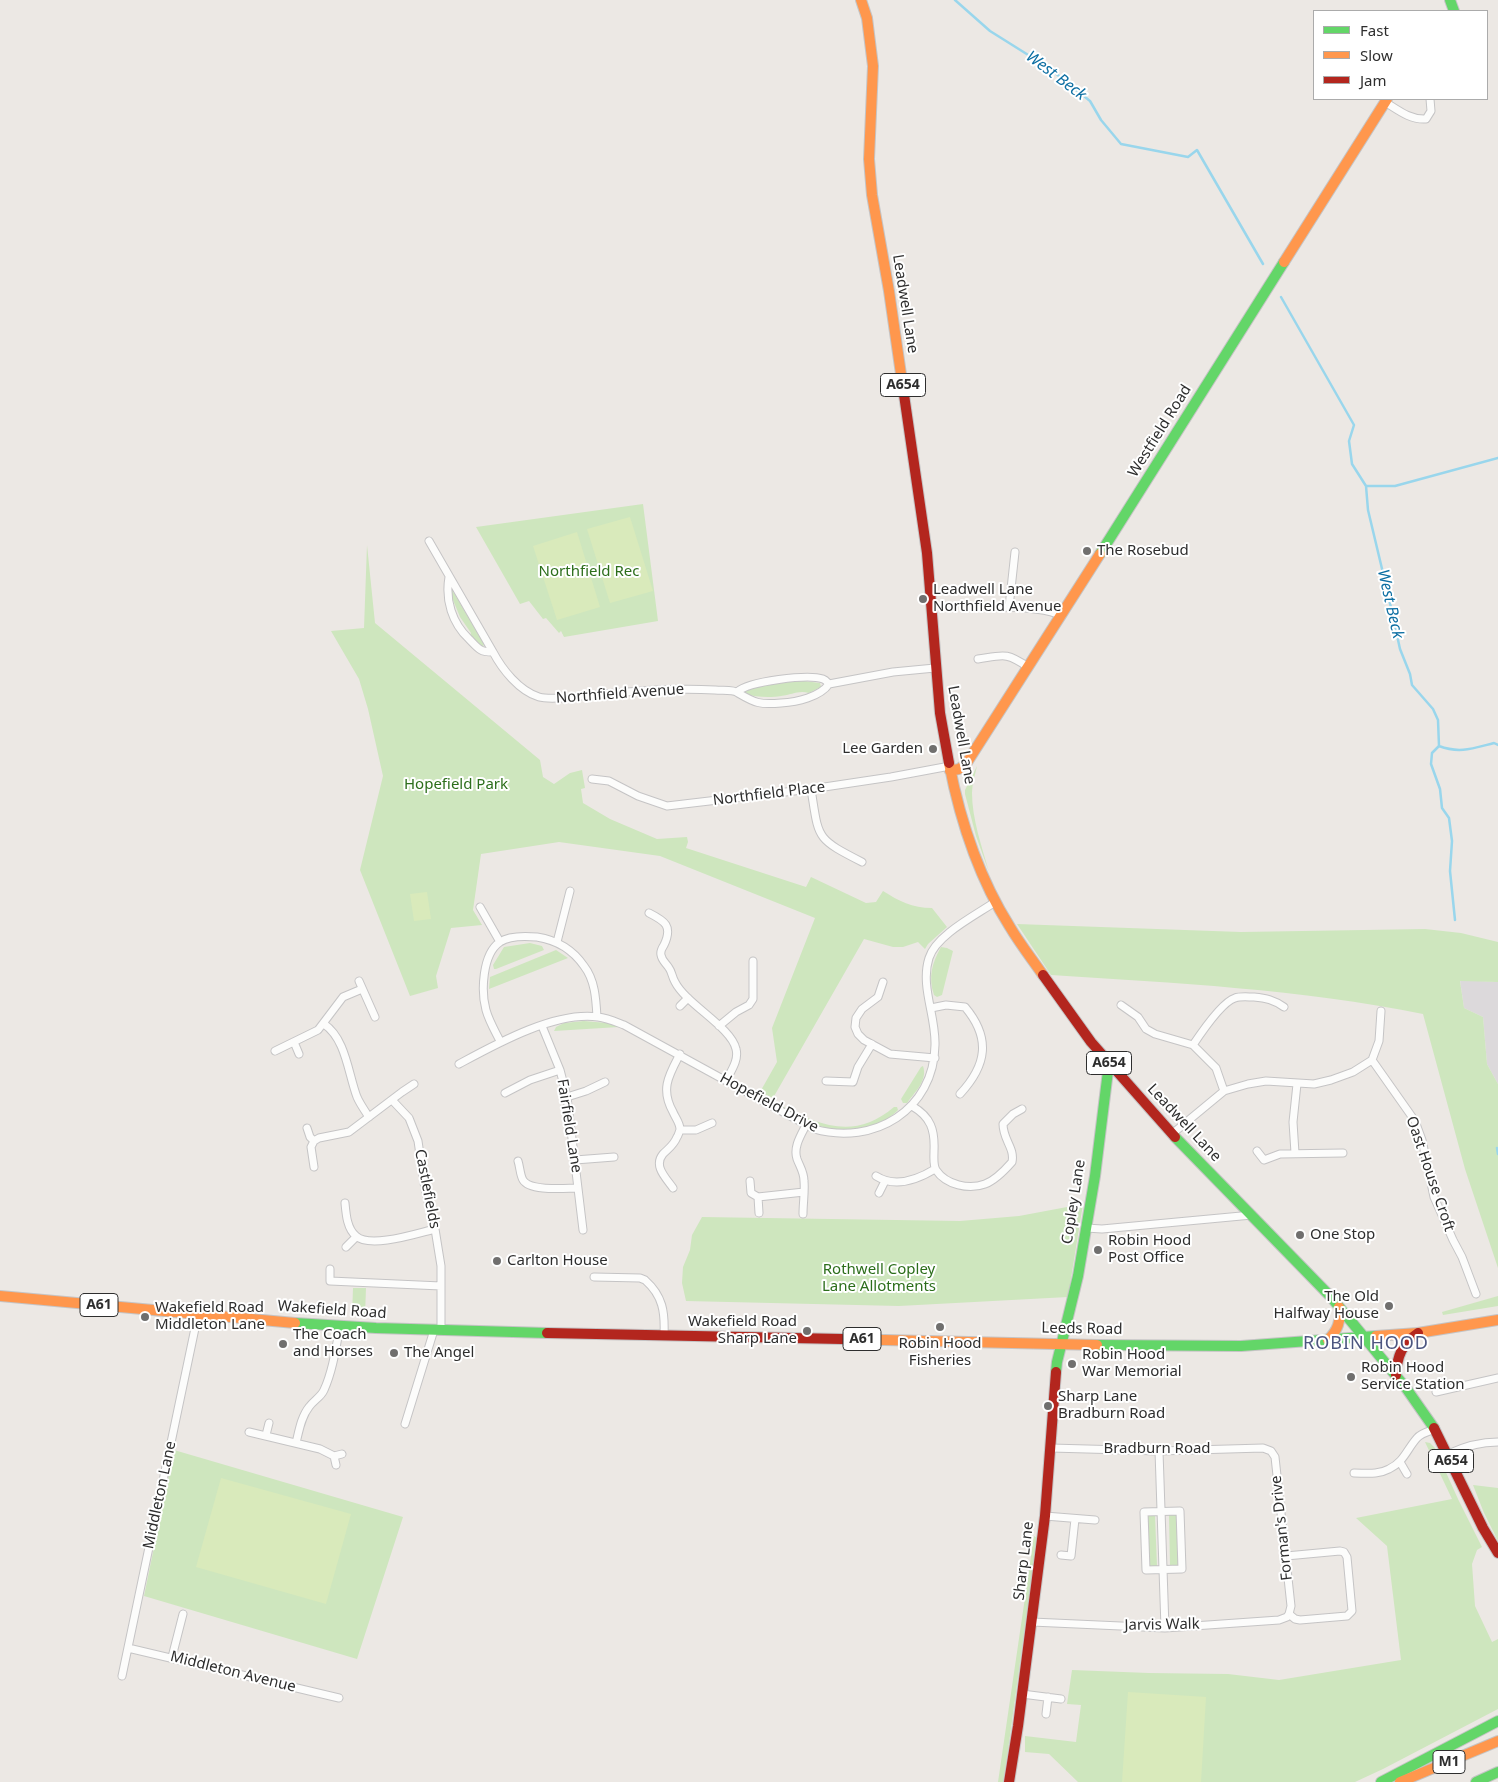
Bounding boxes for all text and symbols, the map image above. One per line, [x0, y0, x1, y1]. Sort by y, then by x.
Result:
legend [1313, 10, 1488, 100]
text: Fast [1360, 20, 1389, 40]
text: Slow [1360, 45, 1393, 65]
water label: West Beck [1022, 47, 1090, 105]
text: Jam [1360, 70, 1387, 90]
street label: Leadwell Lane [888, 253, 922, 355]
road number: A654 [880, 374, 926, 396]
street label: Westfield Road [1124, 382, 1196, 480]
place label: The Rosebud [1097, 542, 1189, 560]
marker: The Rosebud [1081, 545, 1093, 557]
park label: Northfield Rec [539, 563, 639, 581]
water label: West Beck [1373, 567, 1407, 641]
place label: Leadwell Lane Northfield Avenue [933, 581, 1062, 616]
marker: Leadwell Lane Northfield Avenue [917, 593, 929, 605]
street label: Northfield Avenue [555, 681, 685, 707]
street label: Leadwell Lane [943, 684, 979, 786]
place label: Lee Garden [842, 740, 923, 758]
marker: Lee Garden [927, 743, 939, 755]
park label: Hopefield Park [404, 776, 508, 794]
street label: Northfield Place [712, 778, 826, 810]
road number: A654 [1086, 1052, 1132, 1074]
street label: Hopefield Drive [716, 1069, 822, 1137]
street label: Fairfield Lane [553, 1078, 585, 1174]
street label: Leadwell Lane [1143, 1080, 1225, 1166]
street label: Oast House Croft [1402, 1114, 1458, 1234]
street label: Castlefields [410, 1148, 444, 1230]
street label: Copley Lane [1058, 1158, 1090, 1246]
place label: One Stop [1310, 1226, 1375, 1244]
marker: One Stop [1294, 1229, 1306, 1241]
place label: Robin Hood Post Office [1108, 1232, 1191, 1267]
marker: Robin Hood Post Office [1092, 1244, 1104, 1256]
place label: Carlton House [507, 1252, 608, 1270]
marker: Carlton House [491, 1255, 503, 1267]
park label: Rothwell Copley Lane Allotments [822, 1261, 936, 1296]
place label: The Old Halfway House [1274, 1288, 1379, 1323]
road number: A61 [80, 1294, 118, 1316]
street label: Wakefield Road [277, 1297, 387, 1323]
place label: Wakefield Road Middleton Lane [155, 1299, 265, 1334]
marker: The Old Halfway House [1383, 1300, 1395, 1312]
marker: Wakefield Road Middleton Lane [139, 1311, 151, 1323]
place label: Wakefield Road Sharp Lane [688, 1313, 797, 1348]
street label: Leeds Road [1041, 1319, 1123, 1339]
marker: Robin Hood Fisheries [934, 1321, 946, 1333]
marker: Wakefield Road Sharp Lane [801, 1325, 813, 1337]
place label: The Coach and Horses [293, 1326, 373, 1361]
road number: A61 [843, 1328, 881, 1350]
district label: ROBIN HOOD [1302, 1333, 1430, 1355]
place label: Robin Hood Fisheries [898, 1335, 982, 1370]
marker: The Coach and Horses [277, 1338, 289, 1350]
place label: The Angel [404, 1344, 474, 1362]
place label: Robin Hood War Memorial [1082, 1346, 1182, 1381]
marker: The Angel [388, 1347, 400, 1359]
marker: Robin Hood War Memorial [1066, 1358, 1078, 1370]
place label: Robin Hood Service Station [1361, 1359, 1465, 1394]
marker: Robin Hood Service Station [1345, 1371, 1357, 1383]
place label: Sharp Lane Bradburn Road [1058, 1388, 1165, 1423]
marker: Sharp Lane Bradburn Road [1042, 1400, 1054, 1412]
street label: Middleton Lane [140, 1439, 180, 1551]
street label: Bradburn Road [1103, 1440, 1211, 1458]
road number: A654 [1428, 1450, 1474, 1472]
street label: Forman's Drive [1268, 1474, 1296, 1582]
street label: Sharp Lane [1010, 1521, 1038, 1601]
street label: Jarvis Walk [1124, 1615, 1200, 1635]
street label: Middleton Avenue [168, 1648, 298, 1696]
road number: M1 [1433, 1750, 1465, 1774]

